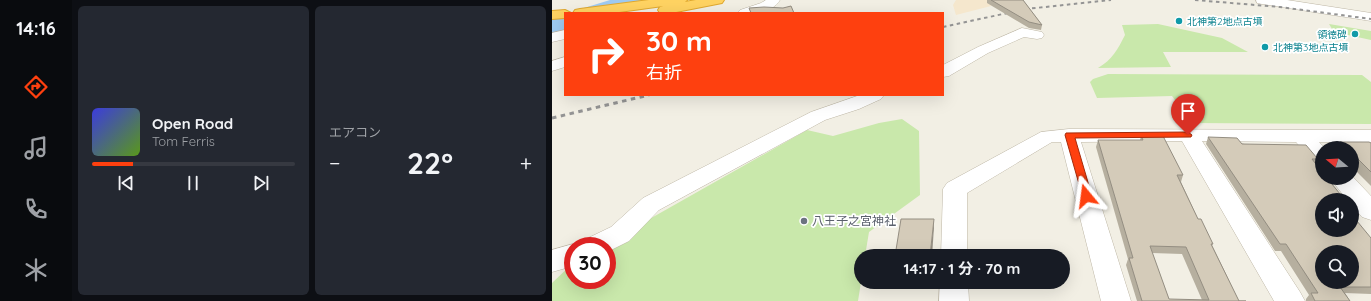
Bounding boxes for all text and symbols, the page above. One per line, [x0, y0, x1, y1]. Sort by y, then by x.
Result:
place label: 北神第2地点古墳 [1187, 15, 1263, 28]
marker: 北神第2地点古墳 [1174, 16, 1184, 26]
text: 14:16 [16, 17, 56, 40]
text: 30 m [646, 23, 712, 58]
icon: right [580, 28, 632, 80]
place label: 領徳碑 [1317, 28, 1347, 41]
marker: 領徳碑 [1350, 29, 1360, 39]
place label: 北神第3地点古墳 [1273, 41, 1348, 54]
marker: 北神第3地点古墳 [1260, 42, 1270, 52]
text: 右折 [646, 61, 682, 84]
icon: directions [22, 73, 50, 101]
pin [1171, 94, 1205, 135]
icon: arrive [1177, 100, 1199, 122]
text: Open Road [152, 114, 233, 133]
text: エアコン [329, 124, 381, 140]
text: Tom Ferris [152, 133, 215, 149]
icon: music [22, 134, 50, 162]
north arrow [1315, 141, 1359, 185]
map controls [1315, 141, 1359, 289]
text: 22° [407, 144, 453, 182]
text: − [329, 149, 340, 177]
text: + [520, 149, 532, 177]
icon: previous [115, 172, 137, 194]
icon: pause [182, 172, 204, 194]
icon: next [250, 172, 272, 194]
position arrow [1065, 175, 1107, 217]
button: sound [1315, 193, 1359, 237]
icon: phone [22, 195, 50, 223]
place label: 八王子之宮神社 [812, 213, 896, 228]
marker: 八王子之宮神社 [799, 216, 809, 226]
speed limit sign: 30 [564, 237, 616, 289]
button: search [1315, 245, 1359, 289]
icon: climate [22, 256, 50, 284]
text: 14:17 · 1 分 · 70 m [904, 259, 1020, 278]

